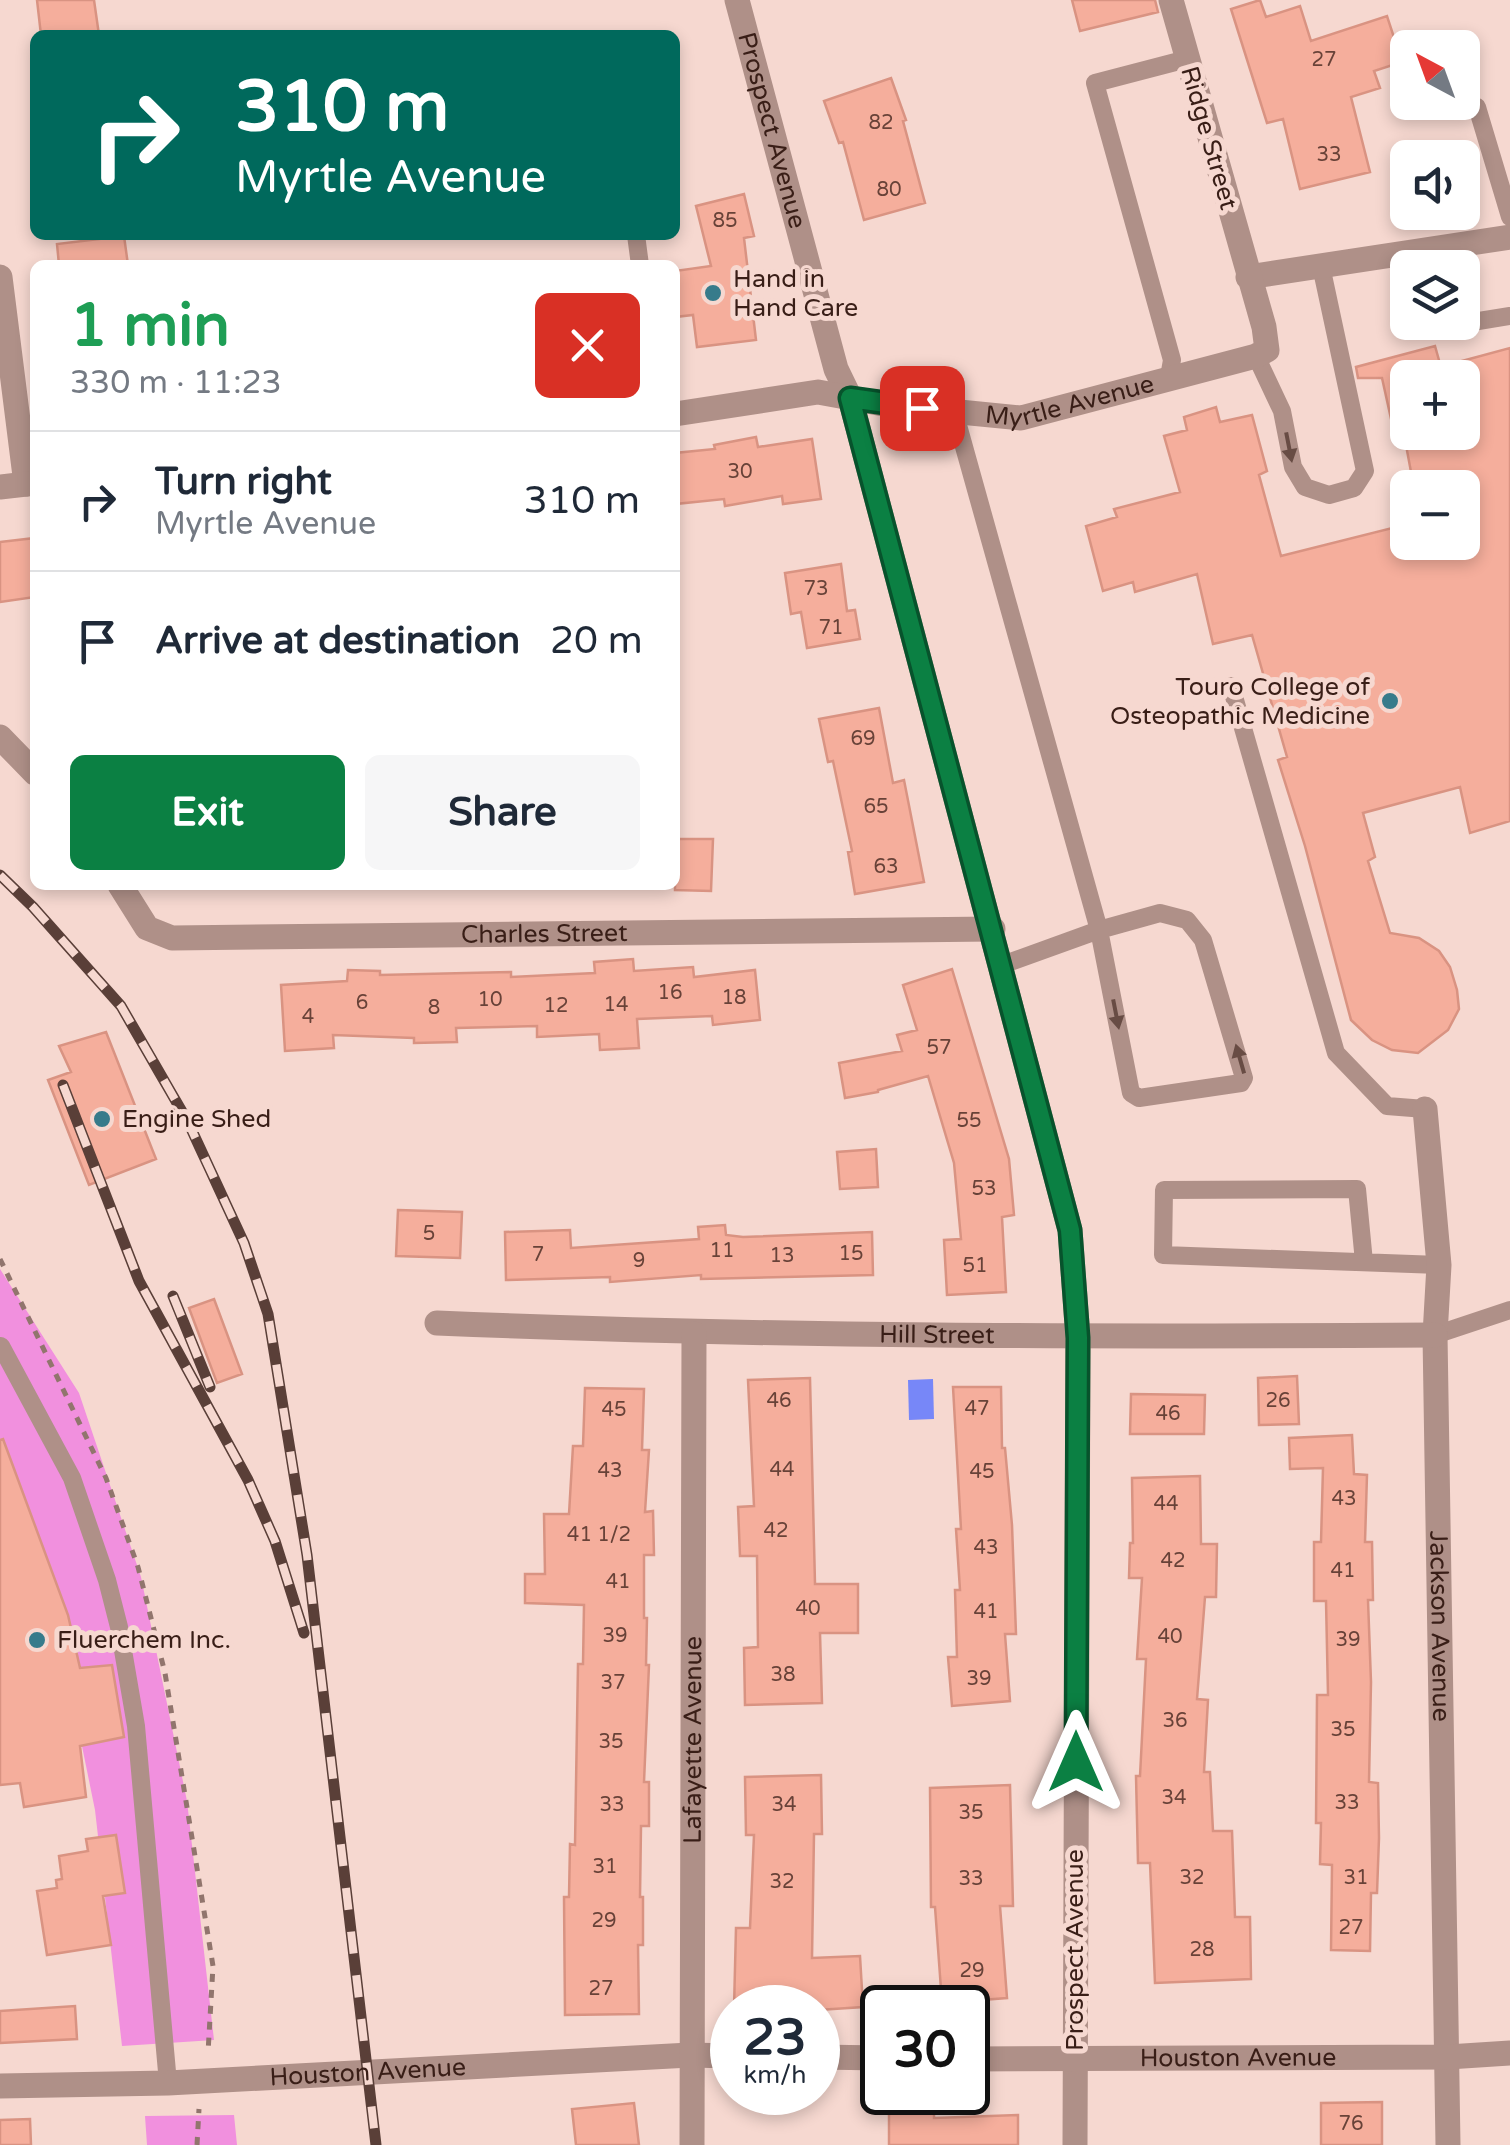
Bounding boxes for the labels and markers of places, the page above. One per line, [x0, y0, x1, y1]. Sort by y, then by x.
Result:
place label: Hand in Hand Care [733, 264, 858, 323]
marker: Hand in Hand Care [702, 282, 724, 304]
pin [880, 366, 965, 451]
place label: Touro College of Osteopathic Medicine [1110, 672, 1370, 731]
marker: Touro College of Osteopathic Medicine [1379, 690, 1401, 712]
place label: Engine Shed [122, 1104, 271, 1134]
marker: Engine Shed [91, 1108, 113, 1130]
place label: Fluerchem Inc. [57, 1625, 231, 1655]
marker: Fluerchem Inc. [26, 1629, 48, 1651]

